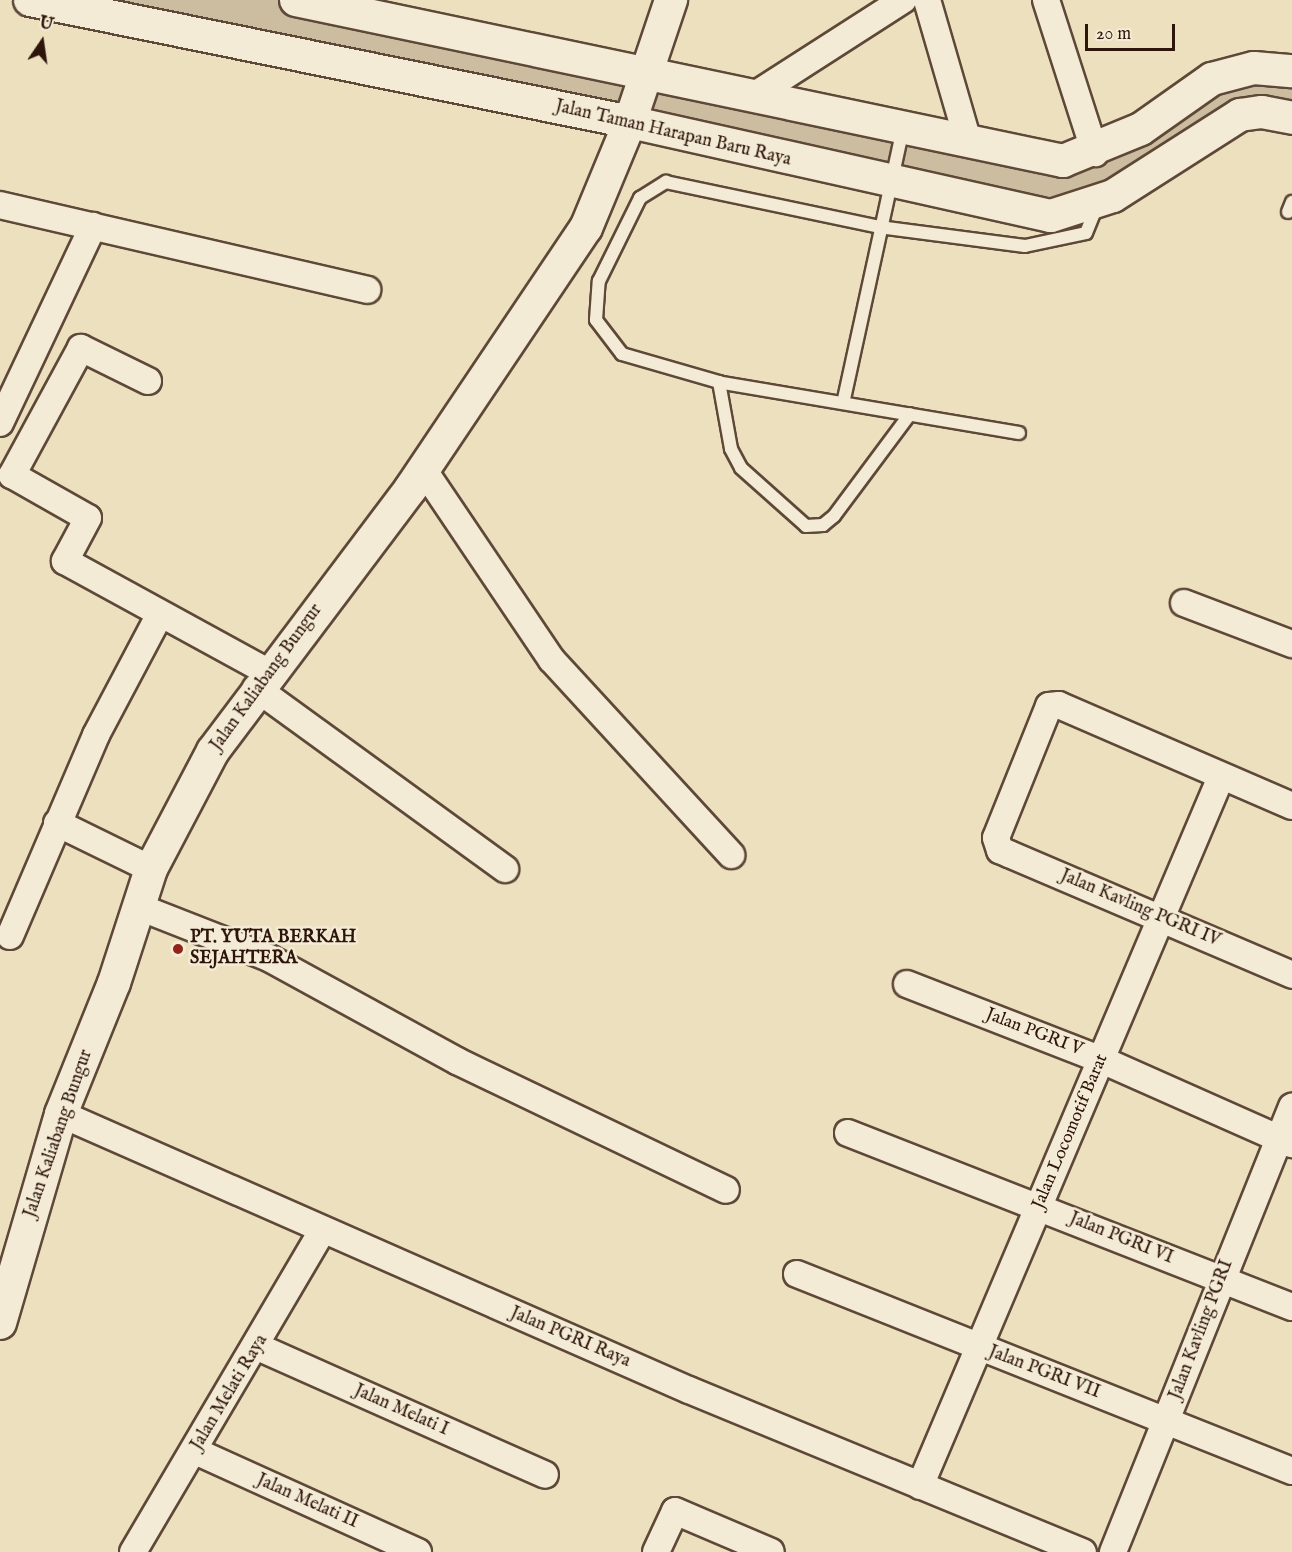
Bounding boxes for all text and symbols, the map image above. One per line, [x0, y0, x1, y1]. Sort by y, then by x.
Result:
north arrow [12, 12, 72, 72]
scale bar [1088, 12, 1178, 50]
text: U [37, 13, 55, 36]
text: 20 m [1096, 23, 1131, 46]
street label: Jalan Taman Harapan Baru Raya [553, 96, 793, 172]
street label: Jalan Kaliabang Bungur [206, 600, 328, 756]
street label: Jalan Kavling PGRI IV [1057, 865, 1223, 953]
place label: PT. YUTA BERKAH SEJAHTERA [190, 928, 356, 970]
marker: PT. YUTA BERKAH SEJAHTERA [171, 942, 185, 956]
street label: Jalan PGRI V [982, 1005, 1086, 1061]
street label: Jalan Kaliabang Bungur [20, 1047, 98, 1221]
street label: Jalan Locomotif Barat [1029, 1051, 1113, 1213]
street label: Jalan PGRI VI [1066, 1208, 1176, 1270]
street label: Jalan Kavling PGRI [1165, 1257, 1239, 1403]
street label: Jalan PGRI Raya [507, 1303, 633, 1373]
street label: Jalan Melati Raya [187, 1331, 273, 1455]
street label: Jalan PGRI VII [985, 1342, 1103, 1404]
street label: Jalan Melati I [350, 1381, 452, 1441]
street label: Jalan Melati II [253, 1470, 361, 1534]

